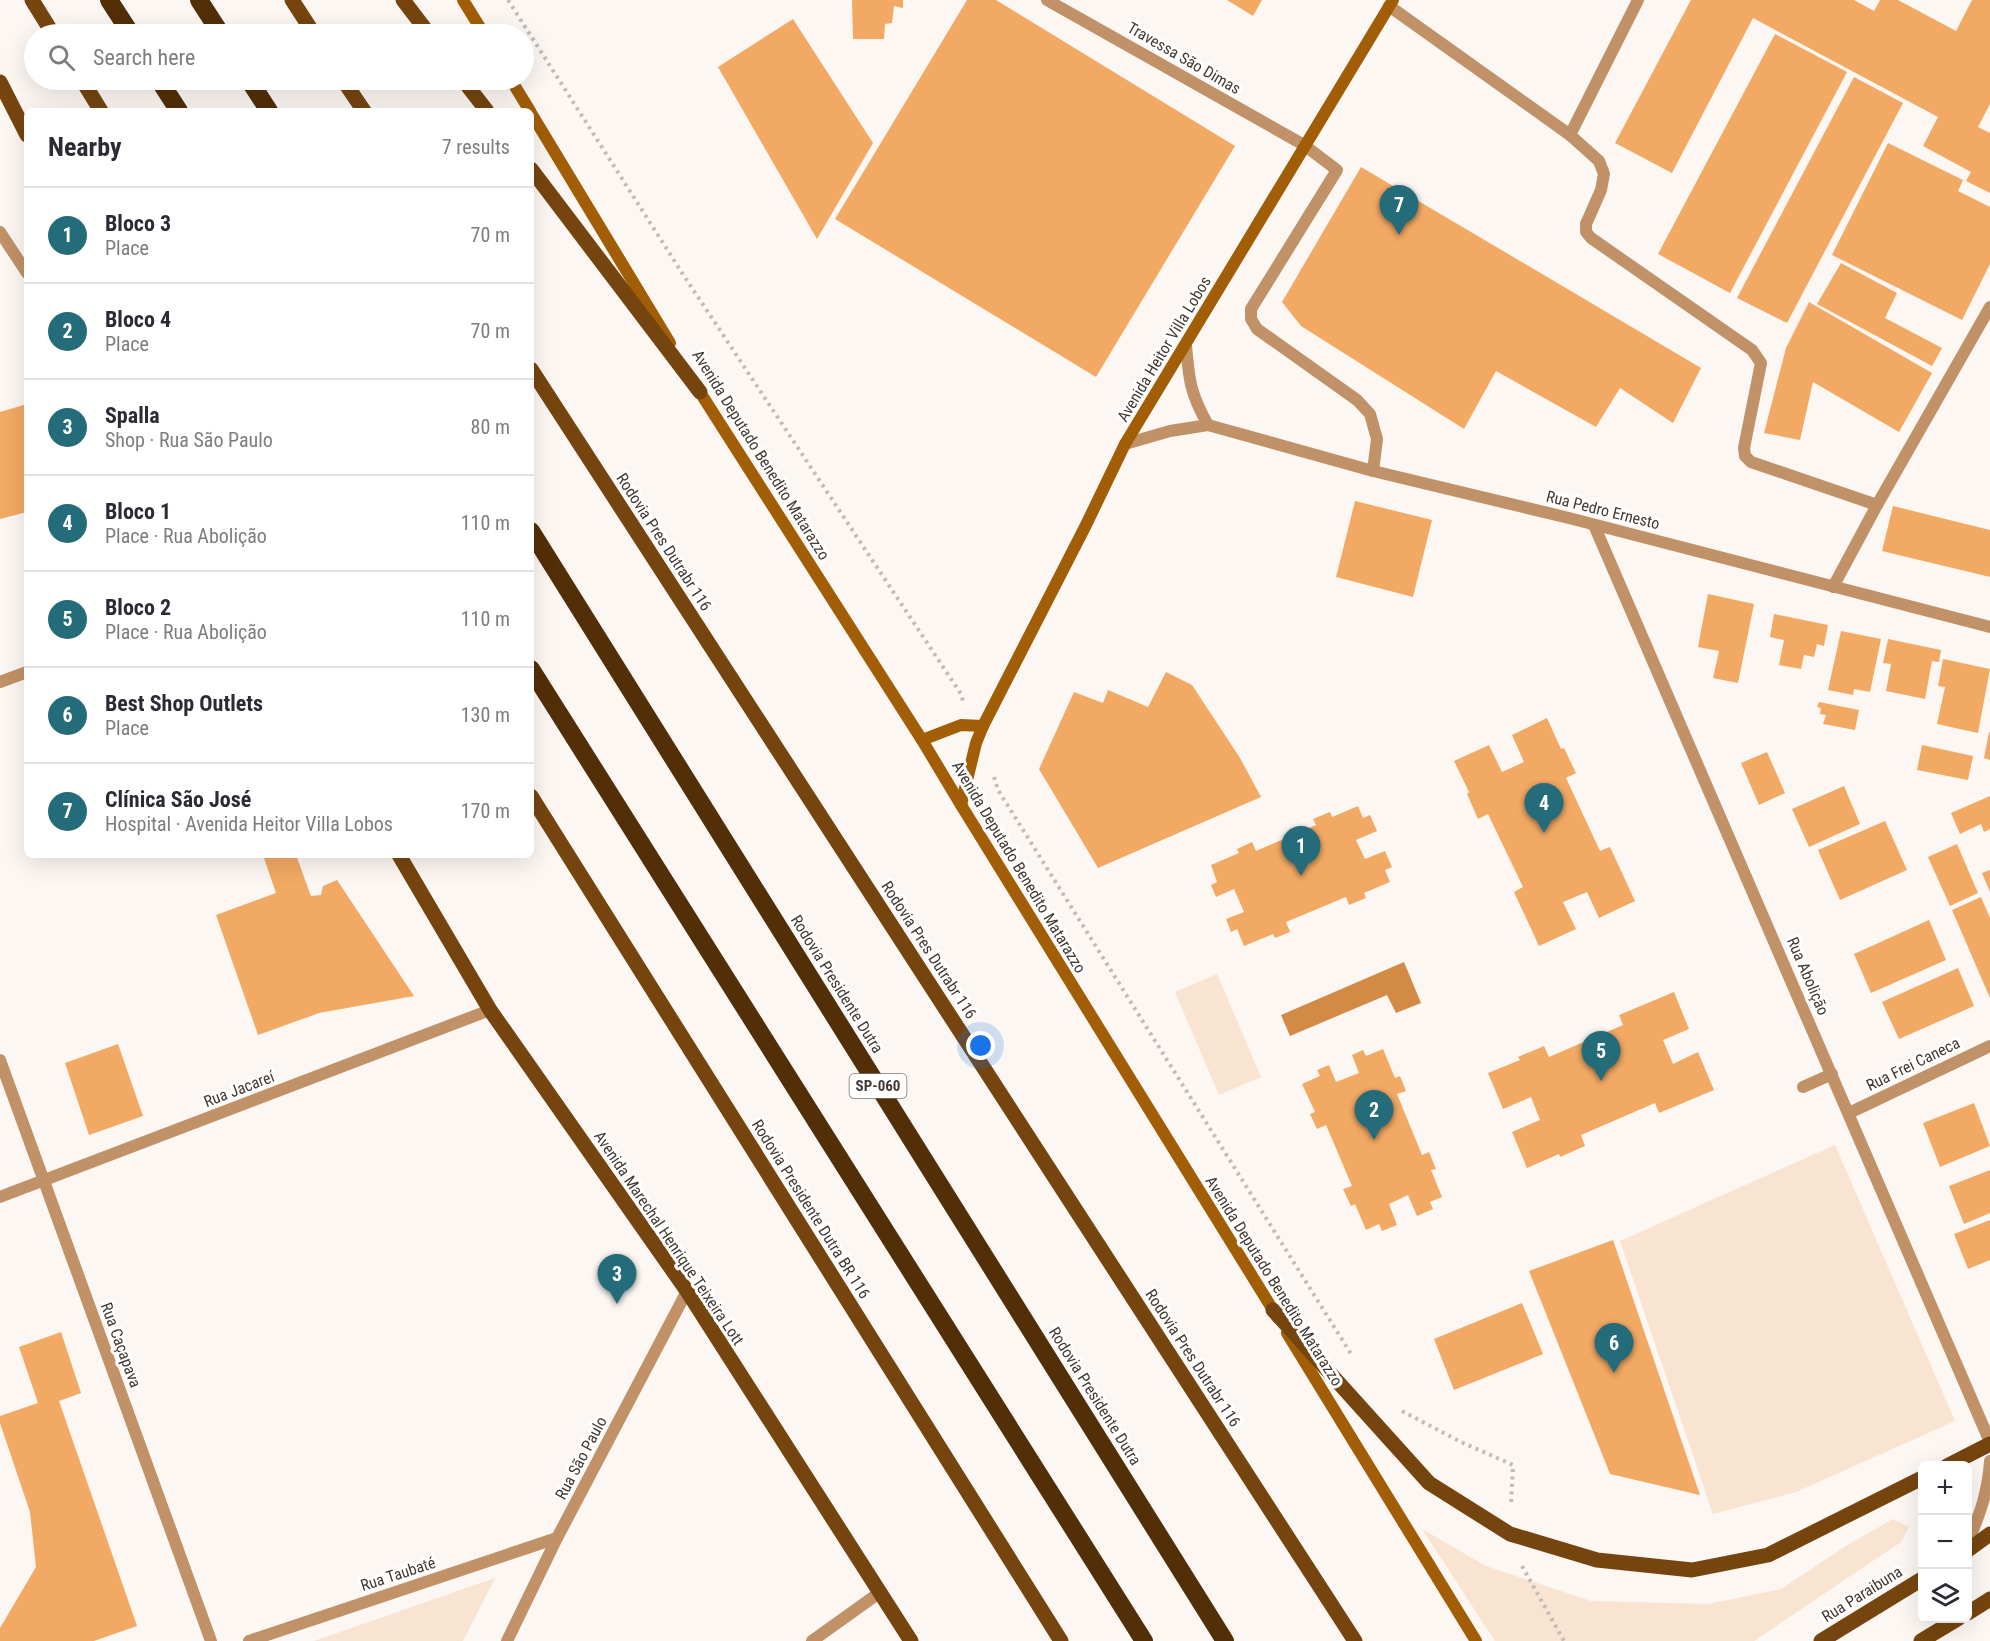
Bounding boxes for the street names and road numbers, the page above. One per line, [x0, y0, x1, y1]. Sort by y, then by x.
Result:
street label: Travessa São Dimas [1124, 18, 1244, 98]
street label: Avenida Heitor Villa Lobos [1113, 273, 1215, 425]
street label: Avenida Deputado Benedito Matarazzo [688, 347, 834, 563]
street label: Rodovia Pres Dutrabr 116 [612, 470, 716, 614]
street label: Rua Pedro Ernesto [1544, 487, 1662, 533]
street label: Avenida Deputado Benedito Matarazzo [948, 758, 1090, 976]
street label: Rodovia Pres Dutrabr 116 [877, 878, 981, 1022]
street label: Rodovia Presidente Dutra [787, 911, 887, 1057]
street label: Rua Abolição [1783, 934, 1833, 1018]
street label: Rua Frei Caneca [1863, 1033, 1963, 1095]
street label: Rua Jacareí [201, 1066, 278, 1111]
road number: SP-060 [850, 1074, 906, 1098]
street label: Rodovia Presidente Dutra BR 116 [748, 1116, 874, 1302]
street label: Avenida Marechal Henrique Teixeira Lott [590, 1127, 748, 1349]
street label: Avenida Deputado Benedito Matarazzo [1201, 1173, 1347, 1389]
street label: Rodovia Pres Dutrabr 116 [1141, 1286, 1245, 1430]
street label: Rua Caçapava [97, 1300, 145, 1390]
street label: Rodovia Presidente Dutra [1045, 1323, 1145, 1469]
street label: Rua São Paulo [551, 1413, 611, 1503]
street label: Rua Taubaté [358, 1553, 438, 1595]
street label: Rua Paraibuna [1818, 1562, 1906, 1626]

